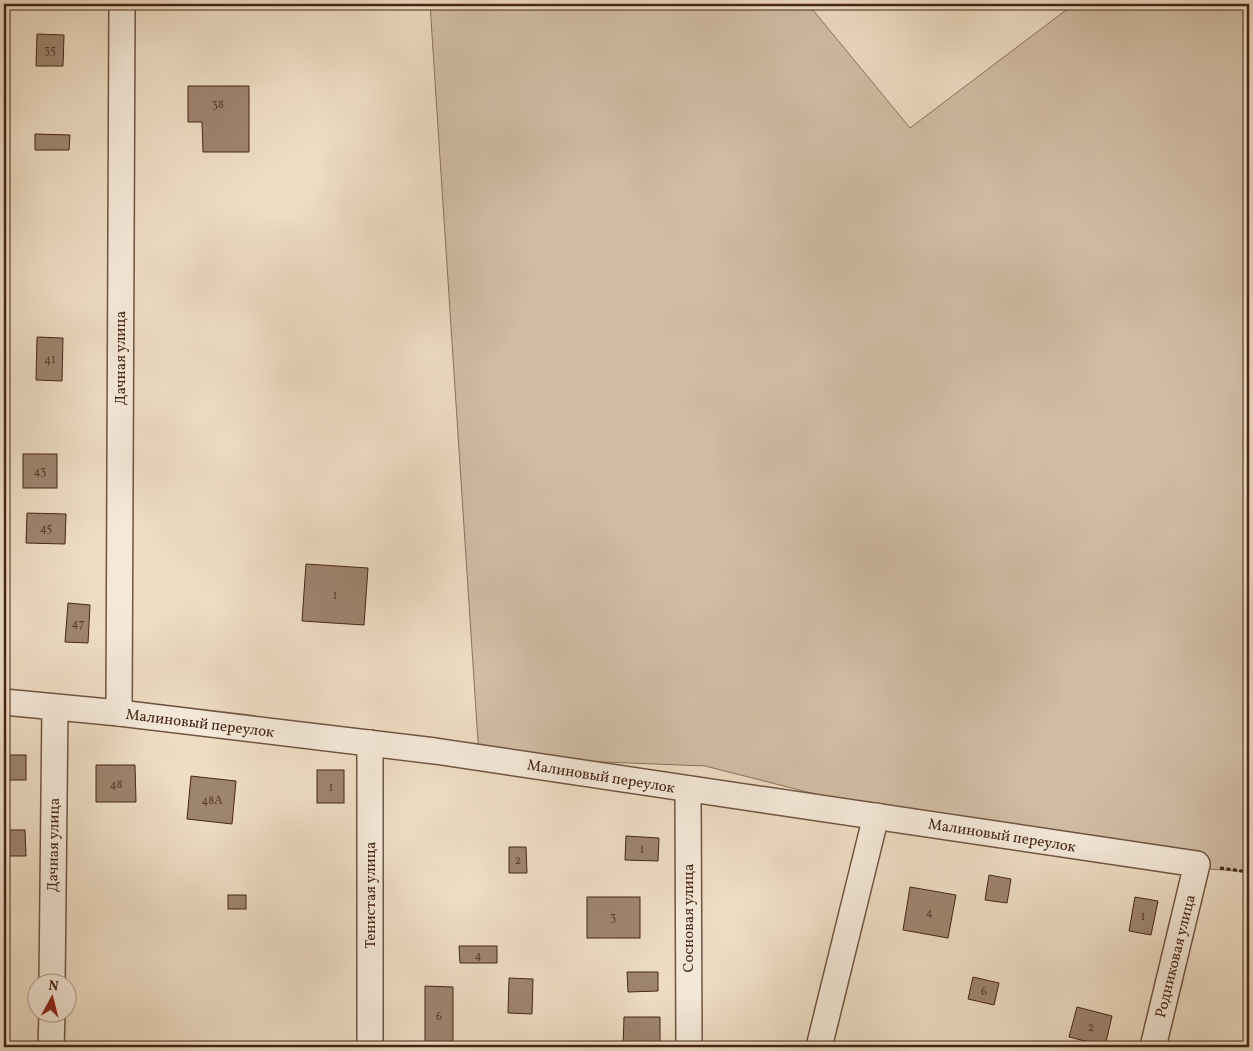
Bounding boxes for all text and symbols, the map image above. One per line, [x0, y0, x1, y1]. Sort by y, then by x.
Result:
house number: 35 [44, 43, 56, 59]
house number: 38 [212, 97, 224, 113]
street label: Дачная улица [111, 311, 132, 405]
house number: 41 [44, 352, 56, 368]
house number: 43 [34, 464, 46, 480]
house number: 45 [40, 521, 53, 537]
house number: 1 [333, 588, 337, 604]
house number: 47 [72, 616, 85, 632]
street label: Малиновый переулок [124, 705, 275, 744]
street label: Малиновый переулок [525, 755, 676, 800]
house number: 48 [109, 777, 123, 793]
house number: 1 [329, 780, 333, 796]
house number: 48А [201, 793, 223, 809]
street label: Дачная улица [43, 798, 66, 892]
street label: Малиновый переулок [926, 814, 1077, 859]
street label: Тенистая улица [361, 842, 382, 949]
house number: 1 [640, 842, 644, 858]
house number: 2 [515, 853, 521, 869]
street label: Сосновая улица [679, 864, 700, 972]
street label: Родниковая улица [1151, 893, 1202, 1020]
house number: 4 [925, 905, 933, 921]
house number: 1 [1141, 909, 1145, 925]
house number: 3 [610, 910, 616, 926]
house number: 4 [474, 948, 482, 964]
north arrow [28, 974, 78, 1024]
text: N [47, 977, 60, 997]
house number: 6 [981, 984, 987, 1000]
house number: 6 [436, 1009, 442, 1025]
house number: 2 [1088, 1020, 1094, 1036]

